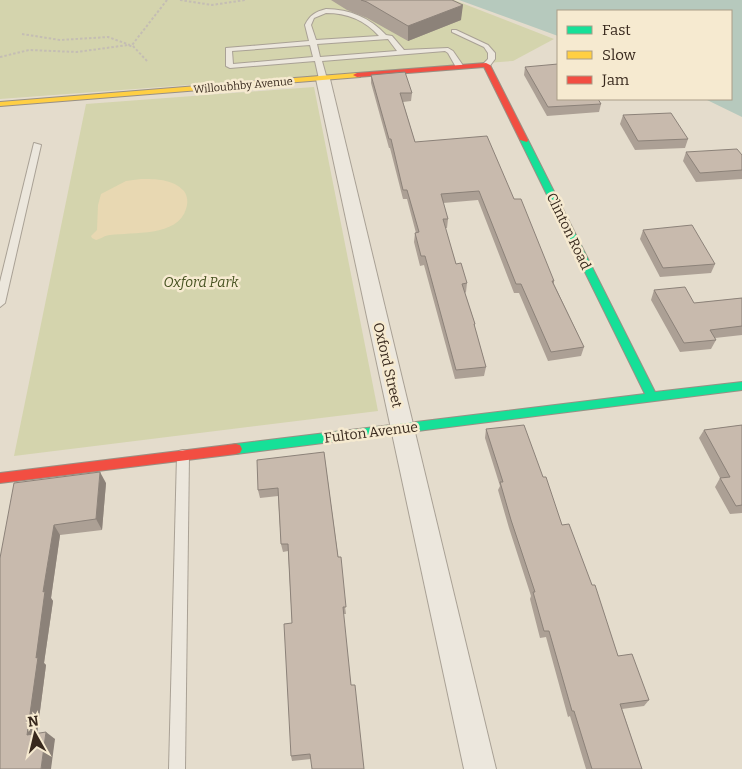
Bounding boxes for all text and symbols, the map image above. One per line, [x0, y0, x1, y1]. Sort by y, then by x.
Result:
legend [557, 10, 732, 100]
text: Fast [602, 21, 631, 39]
text: Slow [602, 46, 637, 64]
text: Jam [601, 71, 630, 89]
street label: Willoubhby Avenue [193, 75, 293, 96]
street label: Clinton Road [543, 190, 594, 272]
park label: Oxford Park [163, 274, 239, 291]
street label: Oxford Street [369, 321, 406, 409]
street label: Fulton Avenue [323, 418, 419, 447]
north arrow [10, 709, 60, 759]
text: N [27, 712, 40, 731]

